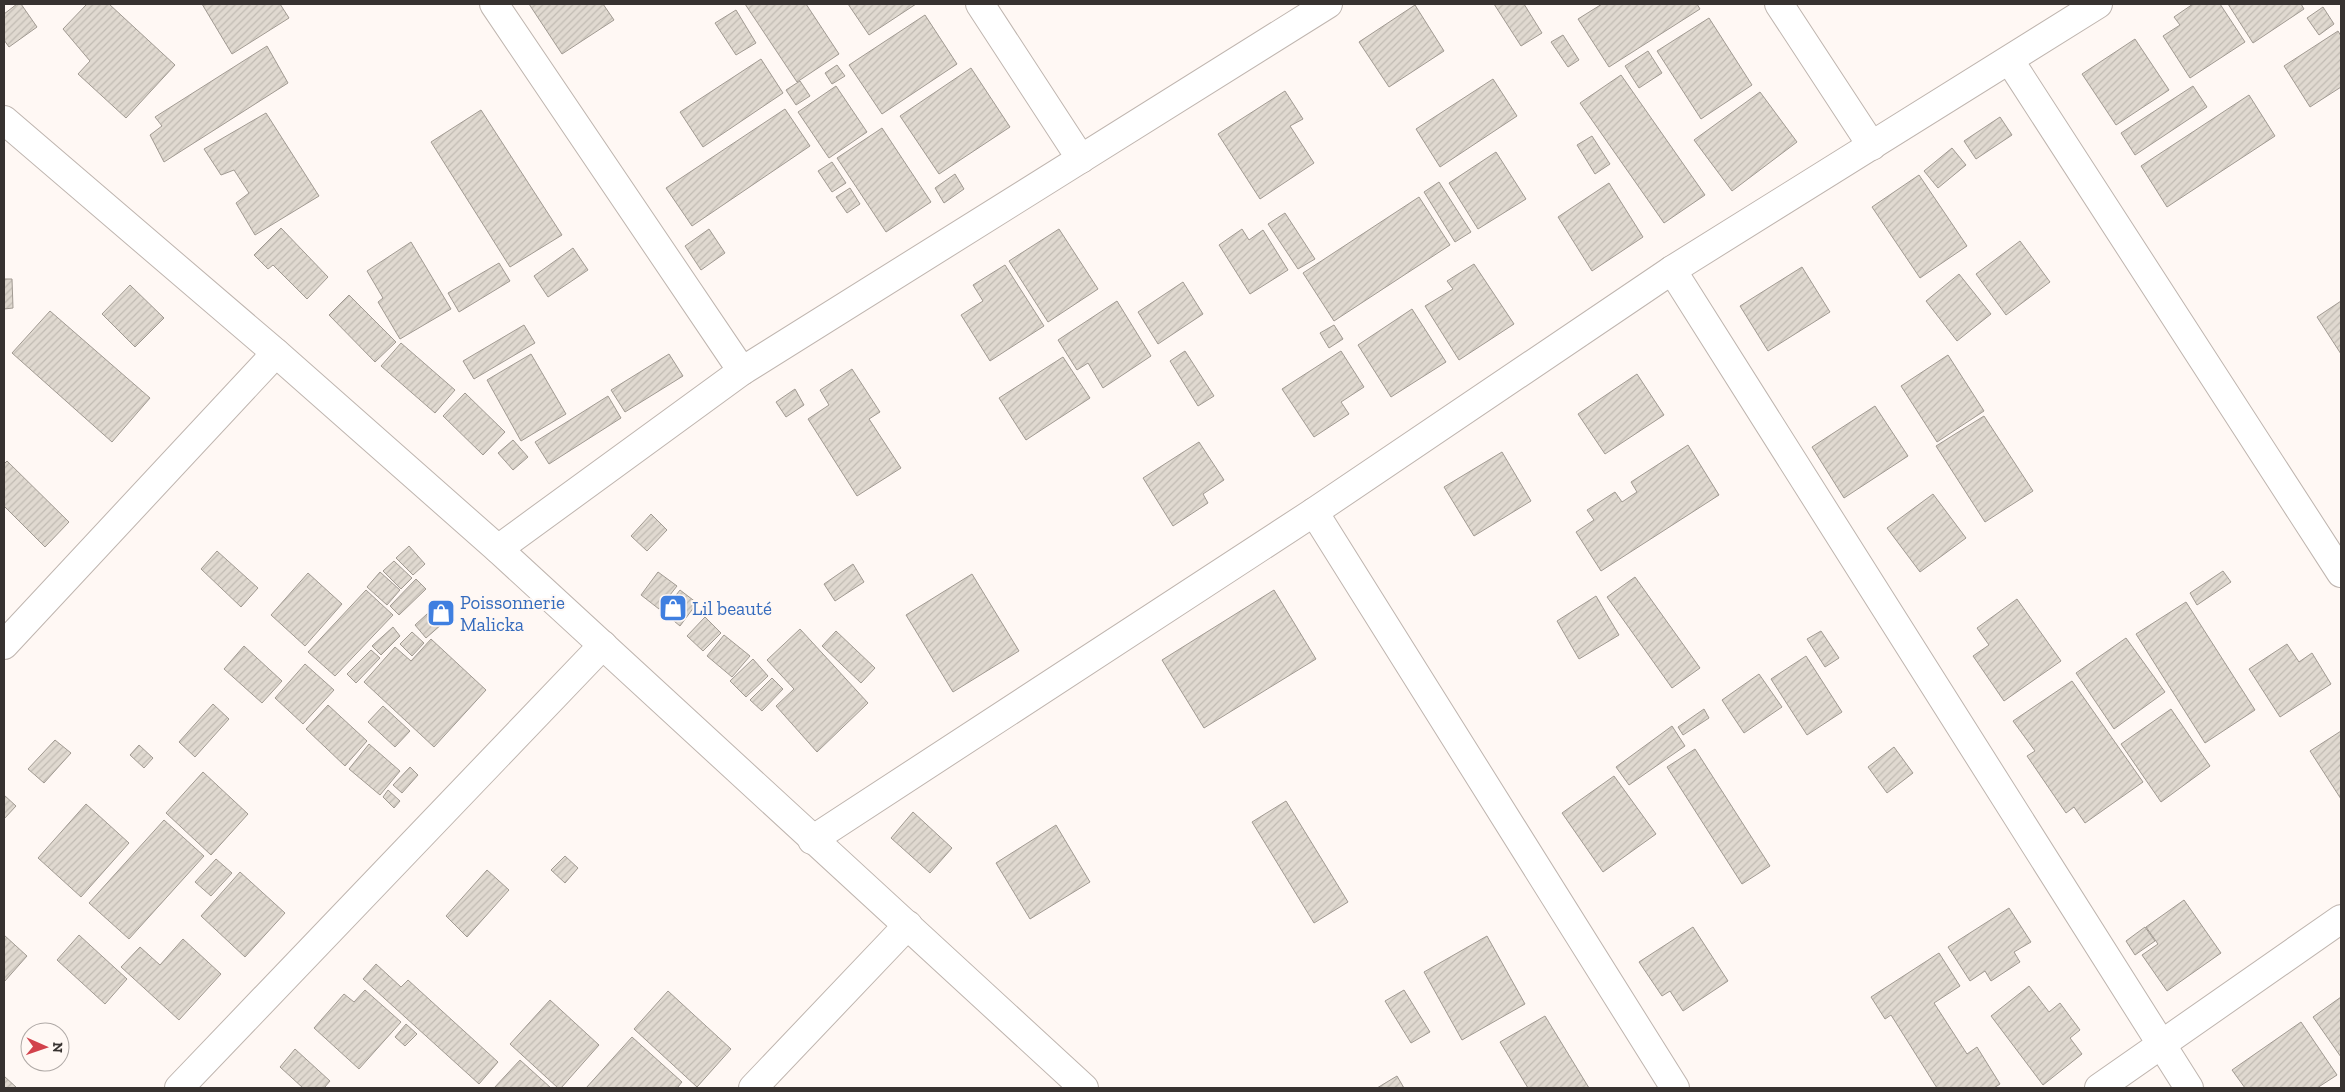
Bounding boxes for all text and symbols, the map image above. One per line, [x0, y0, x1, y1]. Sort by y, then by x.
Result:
place label: Poissonnerie Malicka [460, 591, 565, 636]
shop icon: Lil beauté [658, 593, 688, 623]
place label: Lil beauté [692, 597, 772, 620]
shop icon: Poissonnerie Malicka [426, 598, 456, 628]
north arrow [20, 1022, 70, 1072]
text: N [49, 1042, 66, 1053]

